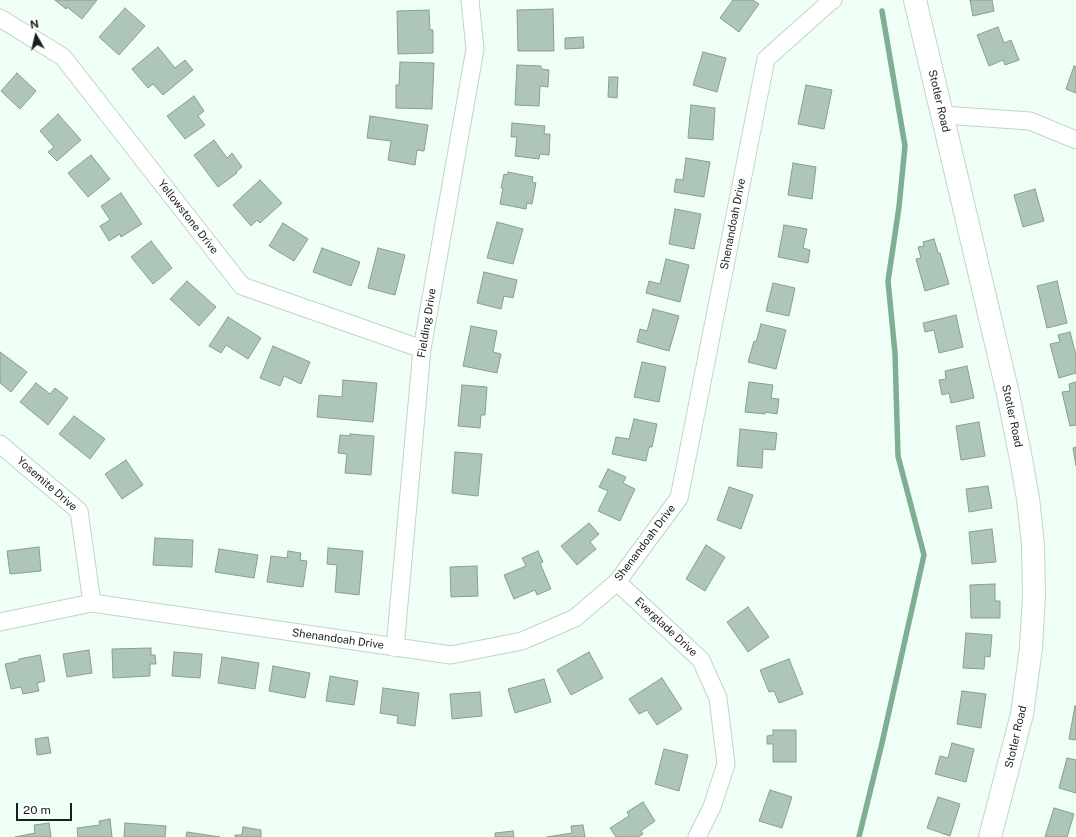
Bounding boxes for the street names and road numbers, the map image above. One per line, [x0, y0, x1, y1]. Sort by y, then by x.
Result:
street label: Stotler Road [925, 68, 953, 134]
street label: Yellowstone Drive [155, 177, 221, 257]
street label: Shenandoah Drive [718, 177, 748, 271]
street label: Fielding Drive [415, 287, 439, 359]
street label: Stotler Road [999, 383, 1025, 449]
street label: Yosemite Drive [14, 454, 80, 514]
street label: Shenandoah Drive [612, 502, 678, 584]
street label: Everglade Drive [632, 595, 700, 659]
street label: Shenandoah Drive [291, 626, 385, 652]
street label: Stotler Road [1002, 704, 1030, 770]

